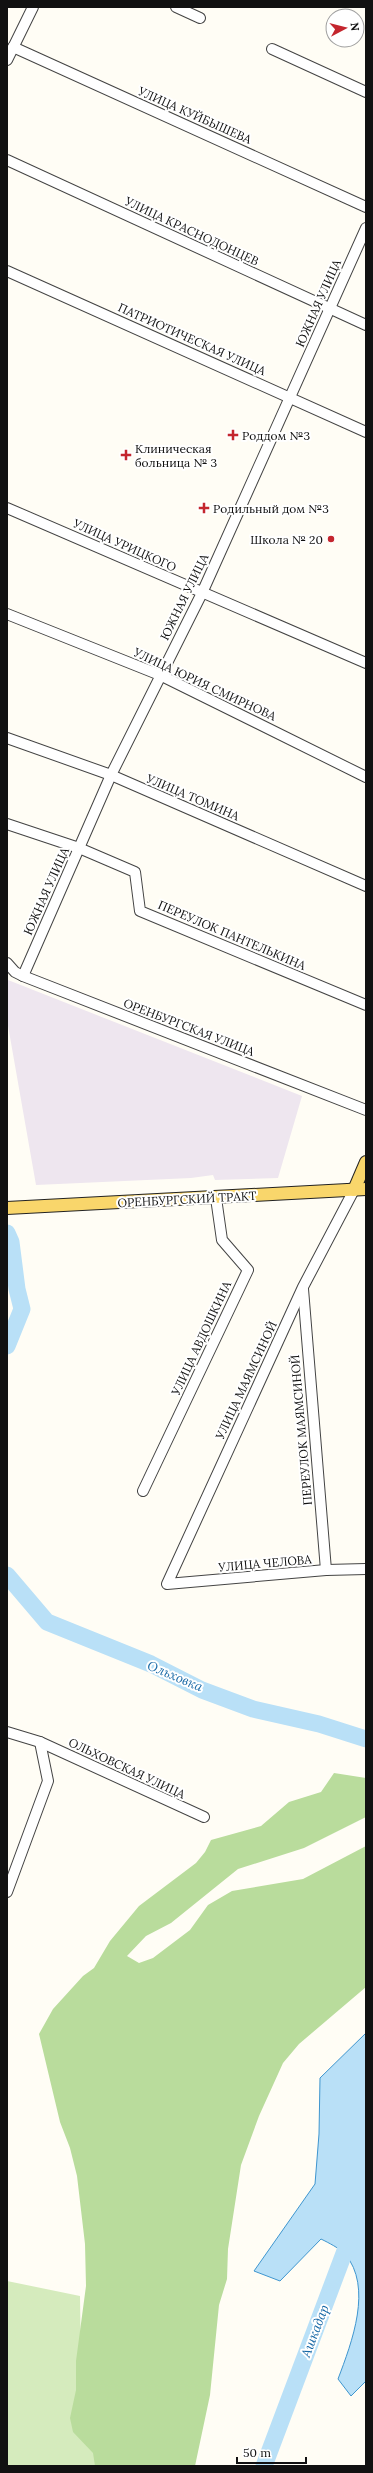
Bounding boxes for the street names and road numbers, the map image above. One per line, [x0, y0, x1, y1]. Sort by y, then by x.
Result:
street label: УЛИЦА КУЙБЫШЕВА [135, 83, 255, 147]
street label: УЛИЦА КРАСНОДОНЦЕВ [122, 193, 261, 269]
street label: ЮЖНАЯ УЛИЦА [292, 256, 344, 349]
street label: ПАТРИОТИЧЕСКАЯ УЛИЦА [116, 300, 269, 379]
street label: УЛИЦА УРИЦКОГО [70, 515, 179, 575]
street label: ЮЖНАЯ УЛИЦА [157, 551, 212, 643]
street label: УЛИЦА ЮРИЯ СМИРНОВА [130, 644, 279, 724]
street label: УЛИЦА ТОМИНА [143, 770, 242, 824]
street label: ЮЖНАЯ УЛИЦА [20, 844, 72, 937]
street label: ПЕРЕУЛОК ПАНТЕЛЬКИНА [156, 897, 309, 973]
street label: ОРЕНБУРГСКАЯ УЛИЦА [121, 995, 257, 1059]
street label: ОРЕНБУРГСКИЙ ТРАКТ [117, 1188, 257, 1210]
street label: УЛИЦА АВДОШКИНА [168, 1278, 234, 1398]
street label: УЛИЦА МАЯМСИНОЙ [212, 1319, 280, 1442]
street label: ПЕРЕУЛОК МАЯМСИНОЙ [287, 1354, 315, 1506]
street label: УЛИЦА ЧЕЛОВА [217, 1551, 313, 1575]
street label: ОЛЬХОВСКАЯ УЛИЦА [66, 1734, 188, 1802]

